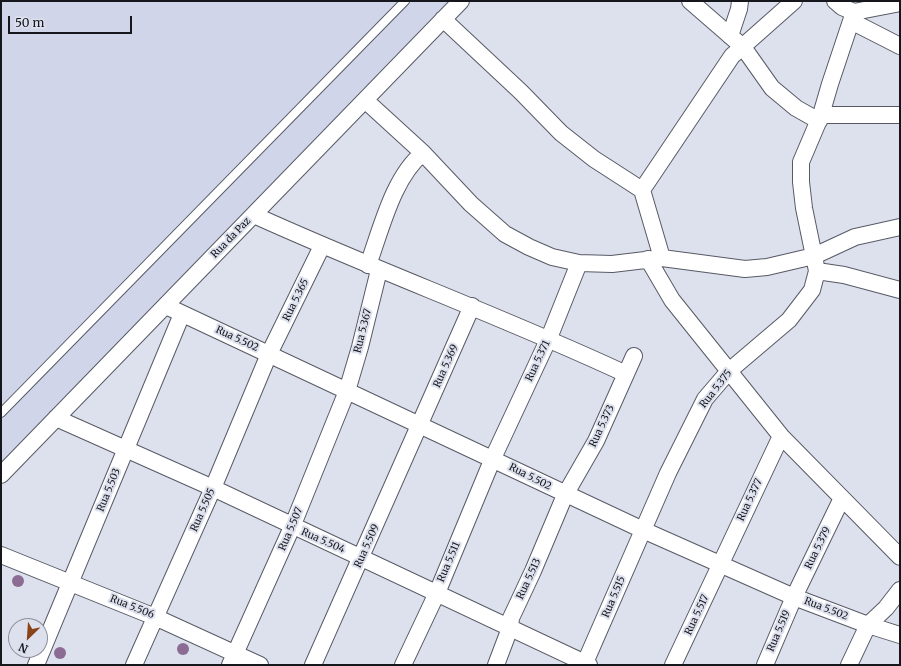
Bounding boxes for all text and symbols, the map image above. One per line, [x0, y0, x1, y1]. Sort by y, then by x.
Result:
scale bar [10, 8, 134, 34]
text: 50 m [15, 15, 44, 30]
street label: Rua da Paz [209, 215, 253, 261]
street label: Rua 5.365 [281, 277, 311, 323]
street label: Rua 5.367 [352, 308, 374, 354]
street label: Rua 5.502 [214, 324, 260, 354]
street label: Rua 5.371 [523, 339, 553, 383]
street label: Rua 5.369 [431, 343, 461, 389]
street label: Rua 5.375 [697, 368, 735, 410]
street label: Rua 5.373 [587, 403, 617, 449]
street label: Rua 5.502 [507, 461, 553, 493]
street label: Rua 5.503 [95, 467, 123, 513]
street label: Rua 5.377 [735, 477, 765, 523]
street label: Rua 5.505 [188, 486, 218, 534]
street label: Rua 5.507 [276, 505, 306, 553]
street label: Rua 5.509 [352, 522, 382, 570]
street label: Rua 5.379 [803, 525, 833, 571]
street label: Rua 5.504 [299, 526, 347, 556]
street label: Rua 5.511 [435, 540, 463, 584]
street label: Rua 5.513 [514, 557, 544, 601]
street label: Rua 5.515 [600, 575, 628, 619]
street label: Rua 5.506 [108, 593, 156, 621]
street label: Rua 5.517 [682, 593, 712, 637]
street label: Rua 5.502 [802, 595, 850, 623]
street label: Rua 5.519 [765, 608, 793, 654]
north arrow [8, 618, 48, 658]
text: N [16, 640, 30, 656]

